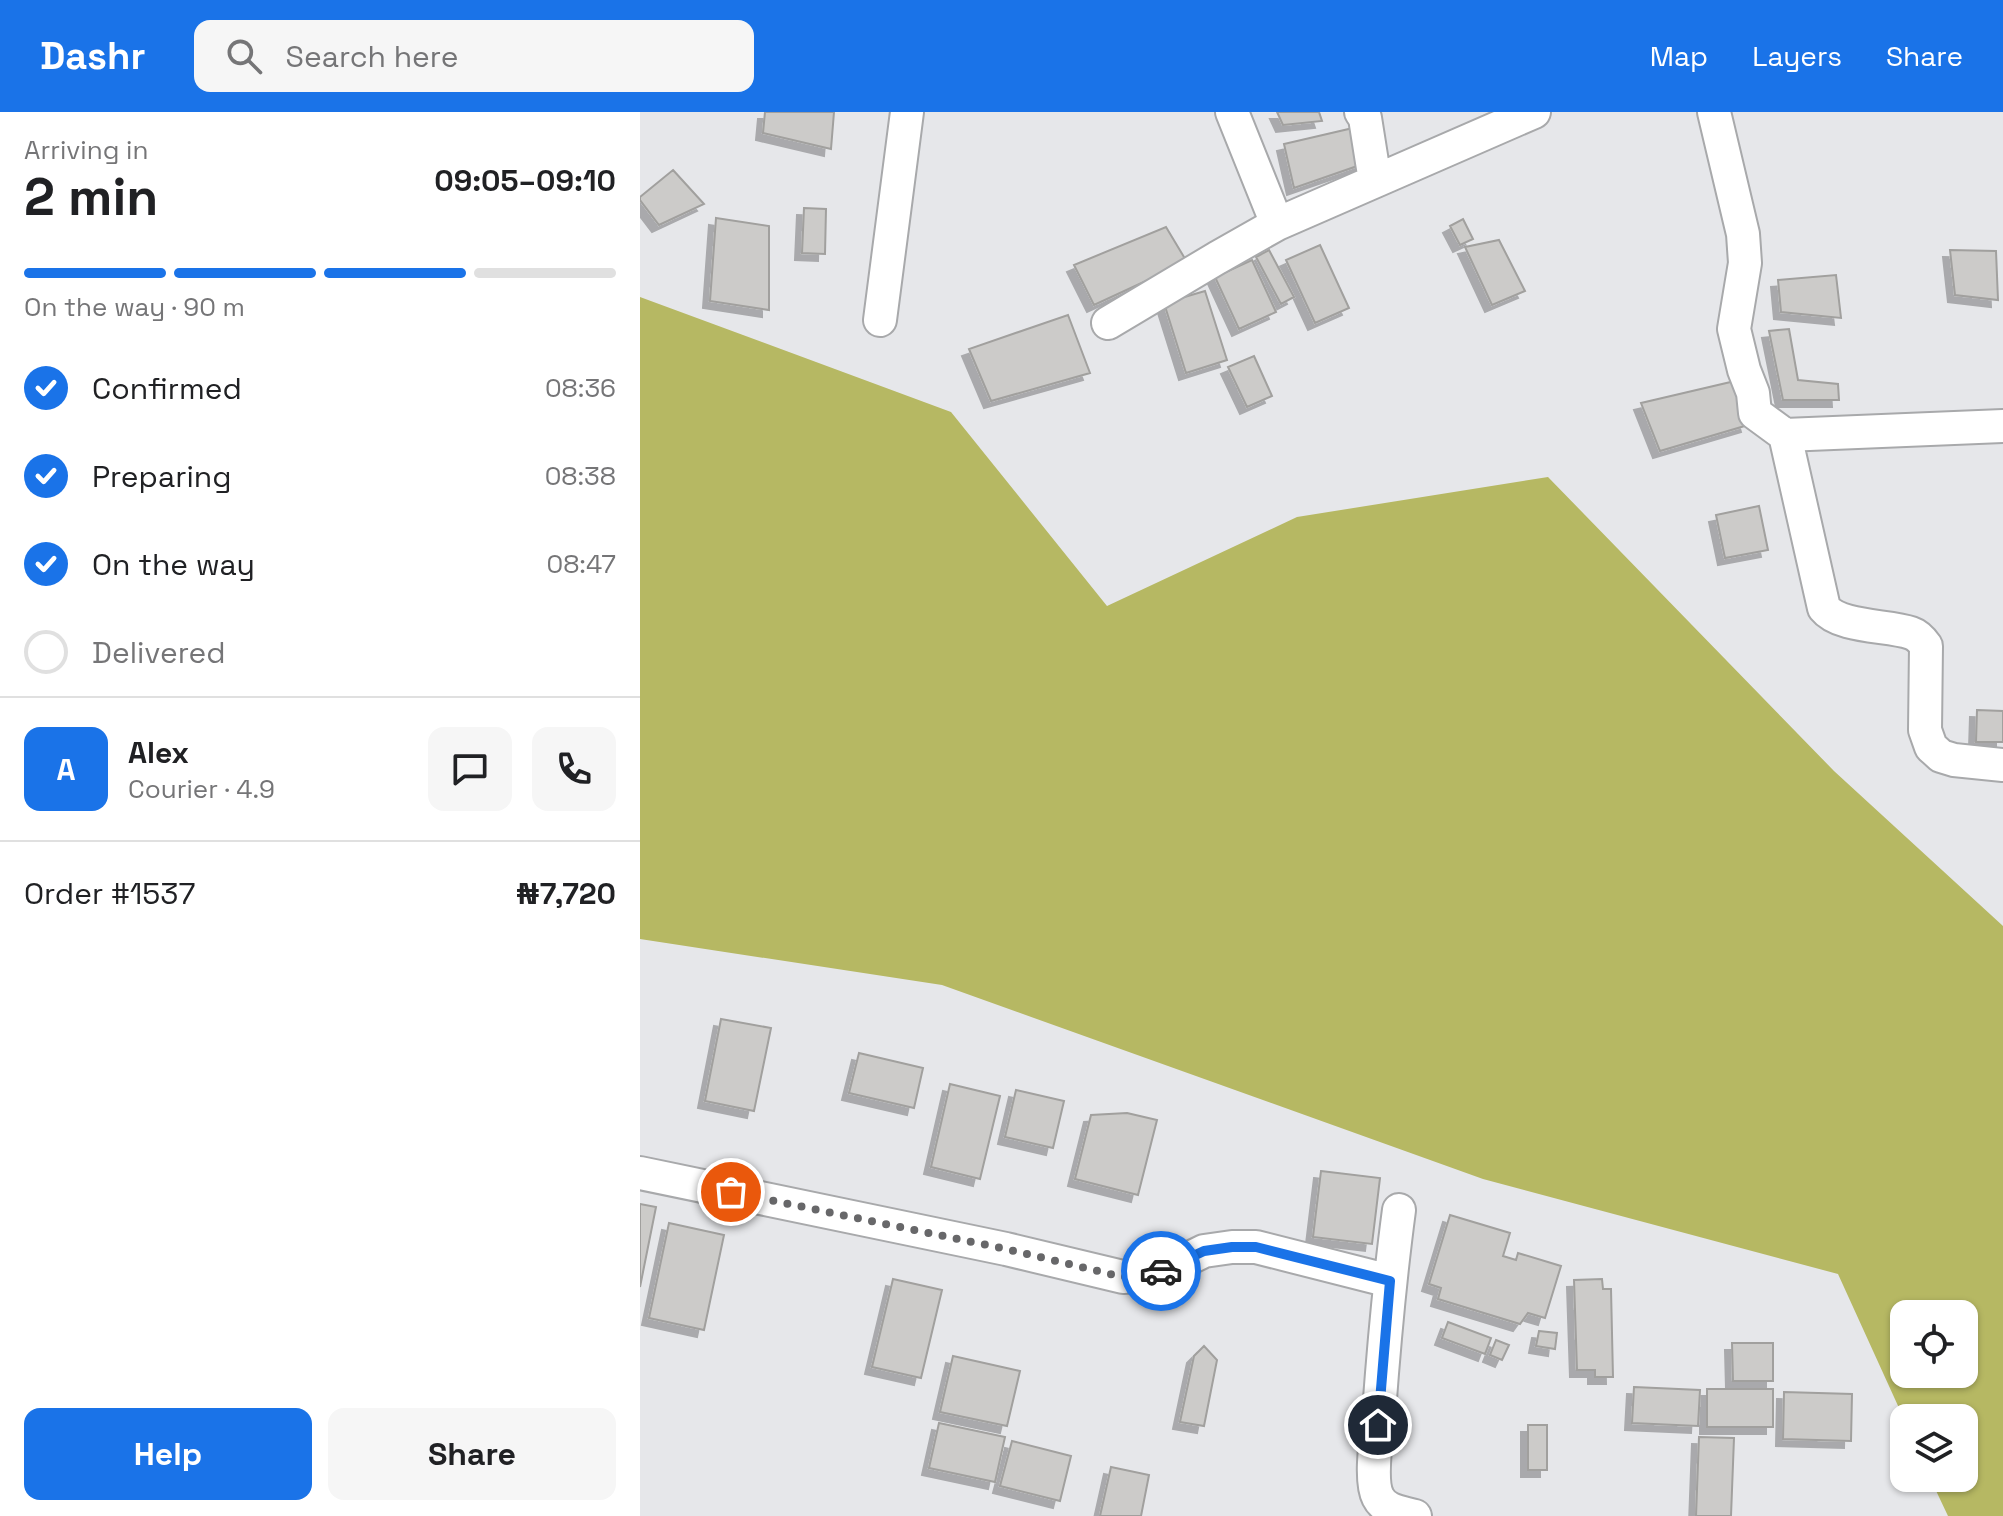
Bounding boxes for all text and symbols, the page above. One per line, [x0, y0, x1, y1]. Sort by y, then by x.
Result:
search box [194, 20, 754, 92]
text: Dashr [40, 32, 146, 80]
icon: search [222, 34, 266, 78]
text: Search here [286, 37, 458, 76]
text: Map [1650, 38, 1708, 74]
text: Layers [1752, 38, 1842, 74]
text: Share [1886, 38, 1963, 74]
text: Arriving in [24, 133, 148, 167]
text: 09:05–09:10 [434, 161, 616, 200]
text: 2 min [24, 164, 158, 230]
text: On the way · 90 m [24, 290, 245, 324]
icon: check [24, 366, 68, 410]
text: Confirmed [92, 369, 242, 408]
text: 08:36 [545, 371, 616, 405]
icon: check [24, 454, 68, 498]
text: Preparing [92, 457, 231, 496]
text: 08:38 [545, 459, 616, 493]
icon: check [24, 542, 68, 586]
text: On the way [92, 545, 255, 584]
text: 08:47 [546, 547, 616, 581]
text: Delivered [92, 633, 226, 672]
button: chat [428, 727, 512, 811]
button: phone [532, 727, 616, 811]
text: Alex [128, 733, 189, 772]
text: A [56, 750, 76, 789]
text: Courier · 4.9 [128, 772, 275, 806]
text: Order #1537 [24, 874, 195, 913]
text: ₦7,720 [516, 874, 616, 913]
pin [697, 1158, 765, 1226]
icon: bag [709, 1170, 753, 1214]
courier [1121, 1231, 1201, 1311]
icon: car [1139, 1249, 1183, 1293]
map controls [1890, 1300, 1978, 1492]
button: locate [1890, 1300, 1978, 1388]
pin [1344, 1391, 1412, 1459]
icon: home [1356, 1403, 1400, 1447]
button: layers [1890, 1404, 1978, 1492]
button: Help [24, 1408, 312, 1500]
button: Share [328, 1408, 616, 1500]

